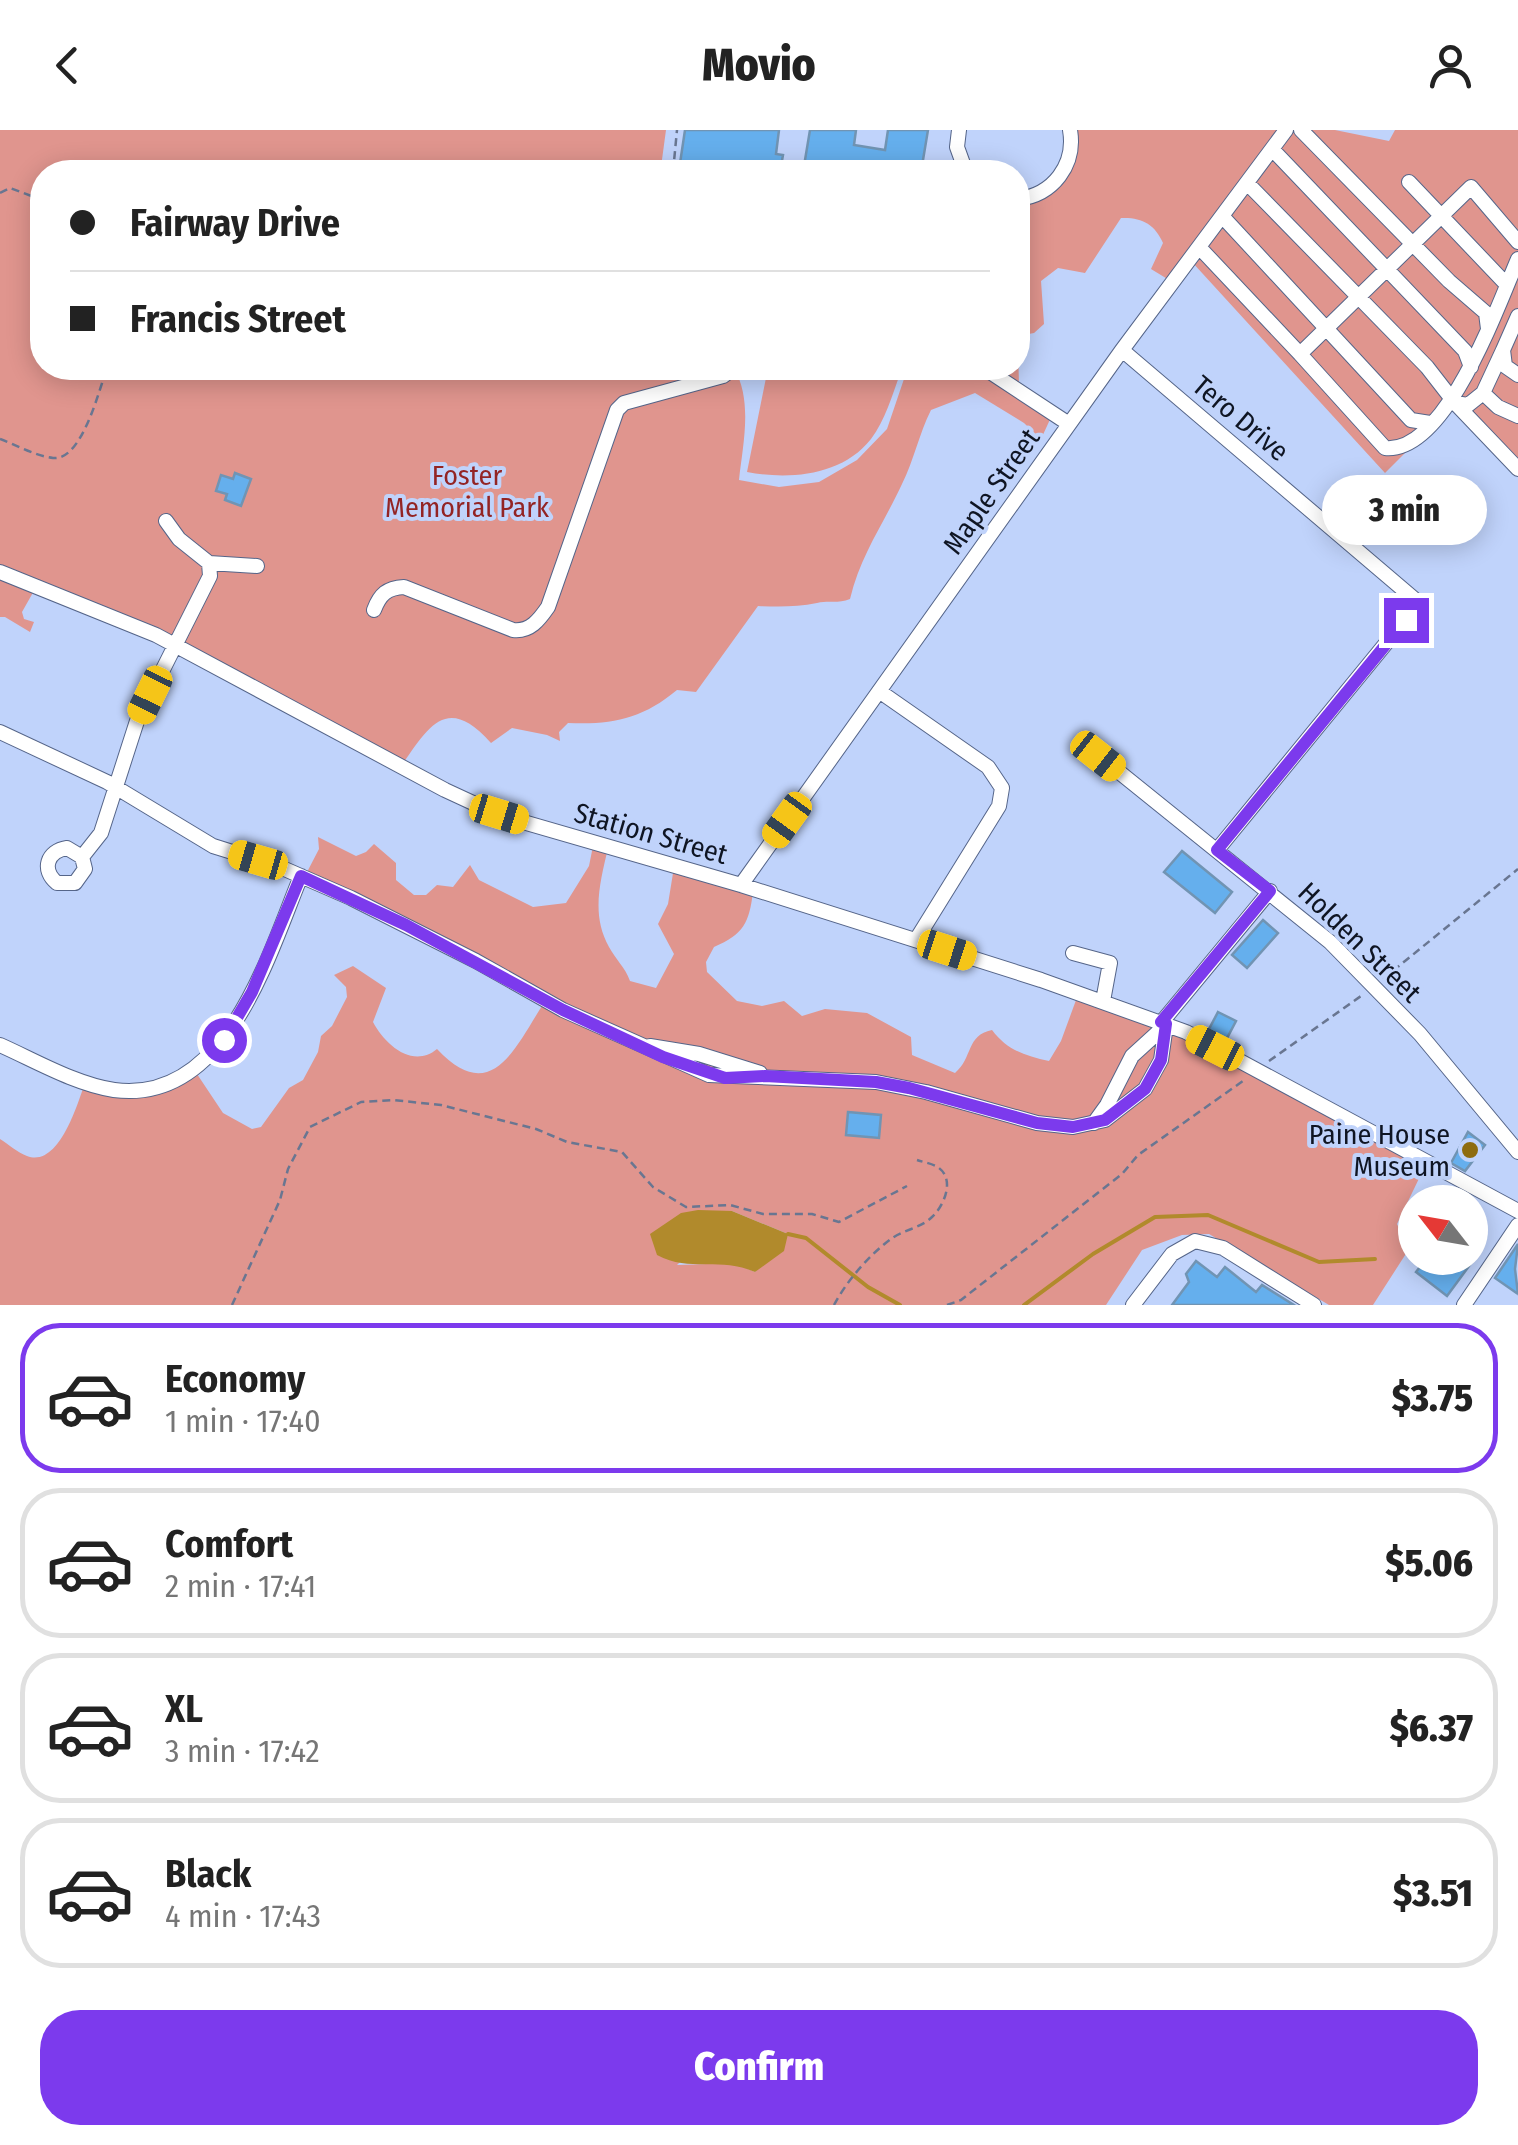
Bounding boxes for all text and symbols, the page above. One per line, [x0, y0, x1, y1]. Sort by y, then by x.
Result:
icon: back [40, 38, 95, 93]
text: Movio [702, 38, 816, 92]
icon: person [1423, 38, 1478, 93]
text: Fairway Drive [130, 200, 340, 246]
text: Francis Street [130, 296, 346, 342]
street label: Tero Drive [1186, 369, 1295, 468]
street label: Maple Street [936, 422, 1047, 560]
park label: Foster Memorial Park [385, 459, 550, 524]
callout: 3 min [1324, 475, 1488, 545]
text: 3 min [1369, 491, 1440, 529]
route end [1384, 598, 1429, 643]
car [123, 661, 177, 729]
car [1065, 726, 1131, 786]
car [757, 787, 817, 853]
car [466, 791, 532, 837]
street label: Station Street [571, 796, 732, 871]
car [225, 837, 291, 883]
street label: Holden Street [1291, 876, 1429, 1010]
car [914, 926, 980, 974]
route start [202, 1018, 247, 1063]
car [1181, 1021, 1249, 1075]
place label: Paine House Museum [1309, 1118, 1450, 1183]
marker: Paine House Museum [1459, 1139, 1481, 1161]
north arrow [1398, 1185, 1488, 1275]
map controls [1398, 1185, 1488, 1275]
icon: car [45, 1353, 135, 1443]
text: Economy [165, 1356, 305, 1402]
text: $3.75 [1392, 1375, 1473, 1421]
text: 1 min · 17:40 [165, 1402, 321, 1440]
icon: car [45, 1518, 135, 1608]
text: Comfort [165, 1521, 293, 1567]
text: $5.06 [1385, 1540, 1473, 1586]
text: 2 min · 17:41 [165, 1567, 316, 1605]
icon: car [45, 1683, 135, 1773]
text: XL [165, 1686, 203, 1732]
text: $6.37 [1390, 1705, 1473, 1751]
text: 3 min · 17:42 [165, 1732, 320, 1770]
icon: car [45, 1848, 135, 1938]
text: Black [165, 1851, 251, 1897]
text: $3.51 [1393, 1870, 1473, 1916]
text: 4 min · 17:43 [165, 1897, 321, 1935]
button: Confirm [40, 2010, 1478, 2125]

